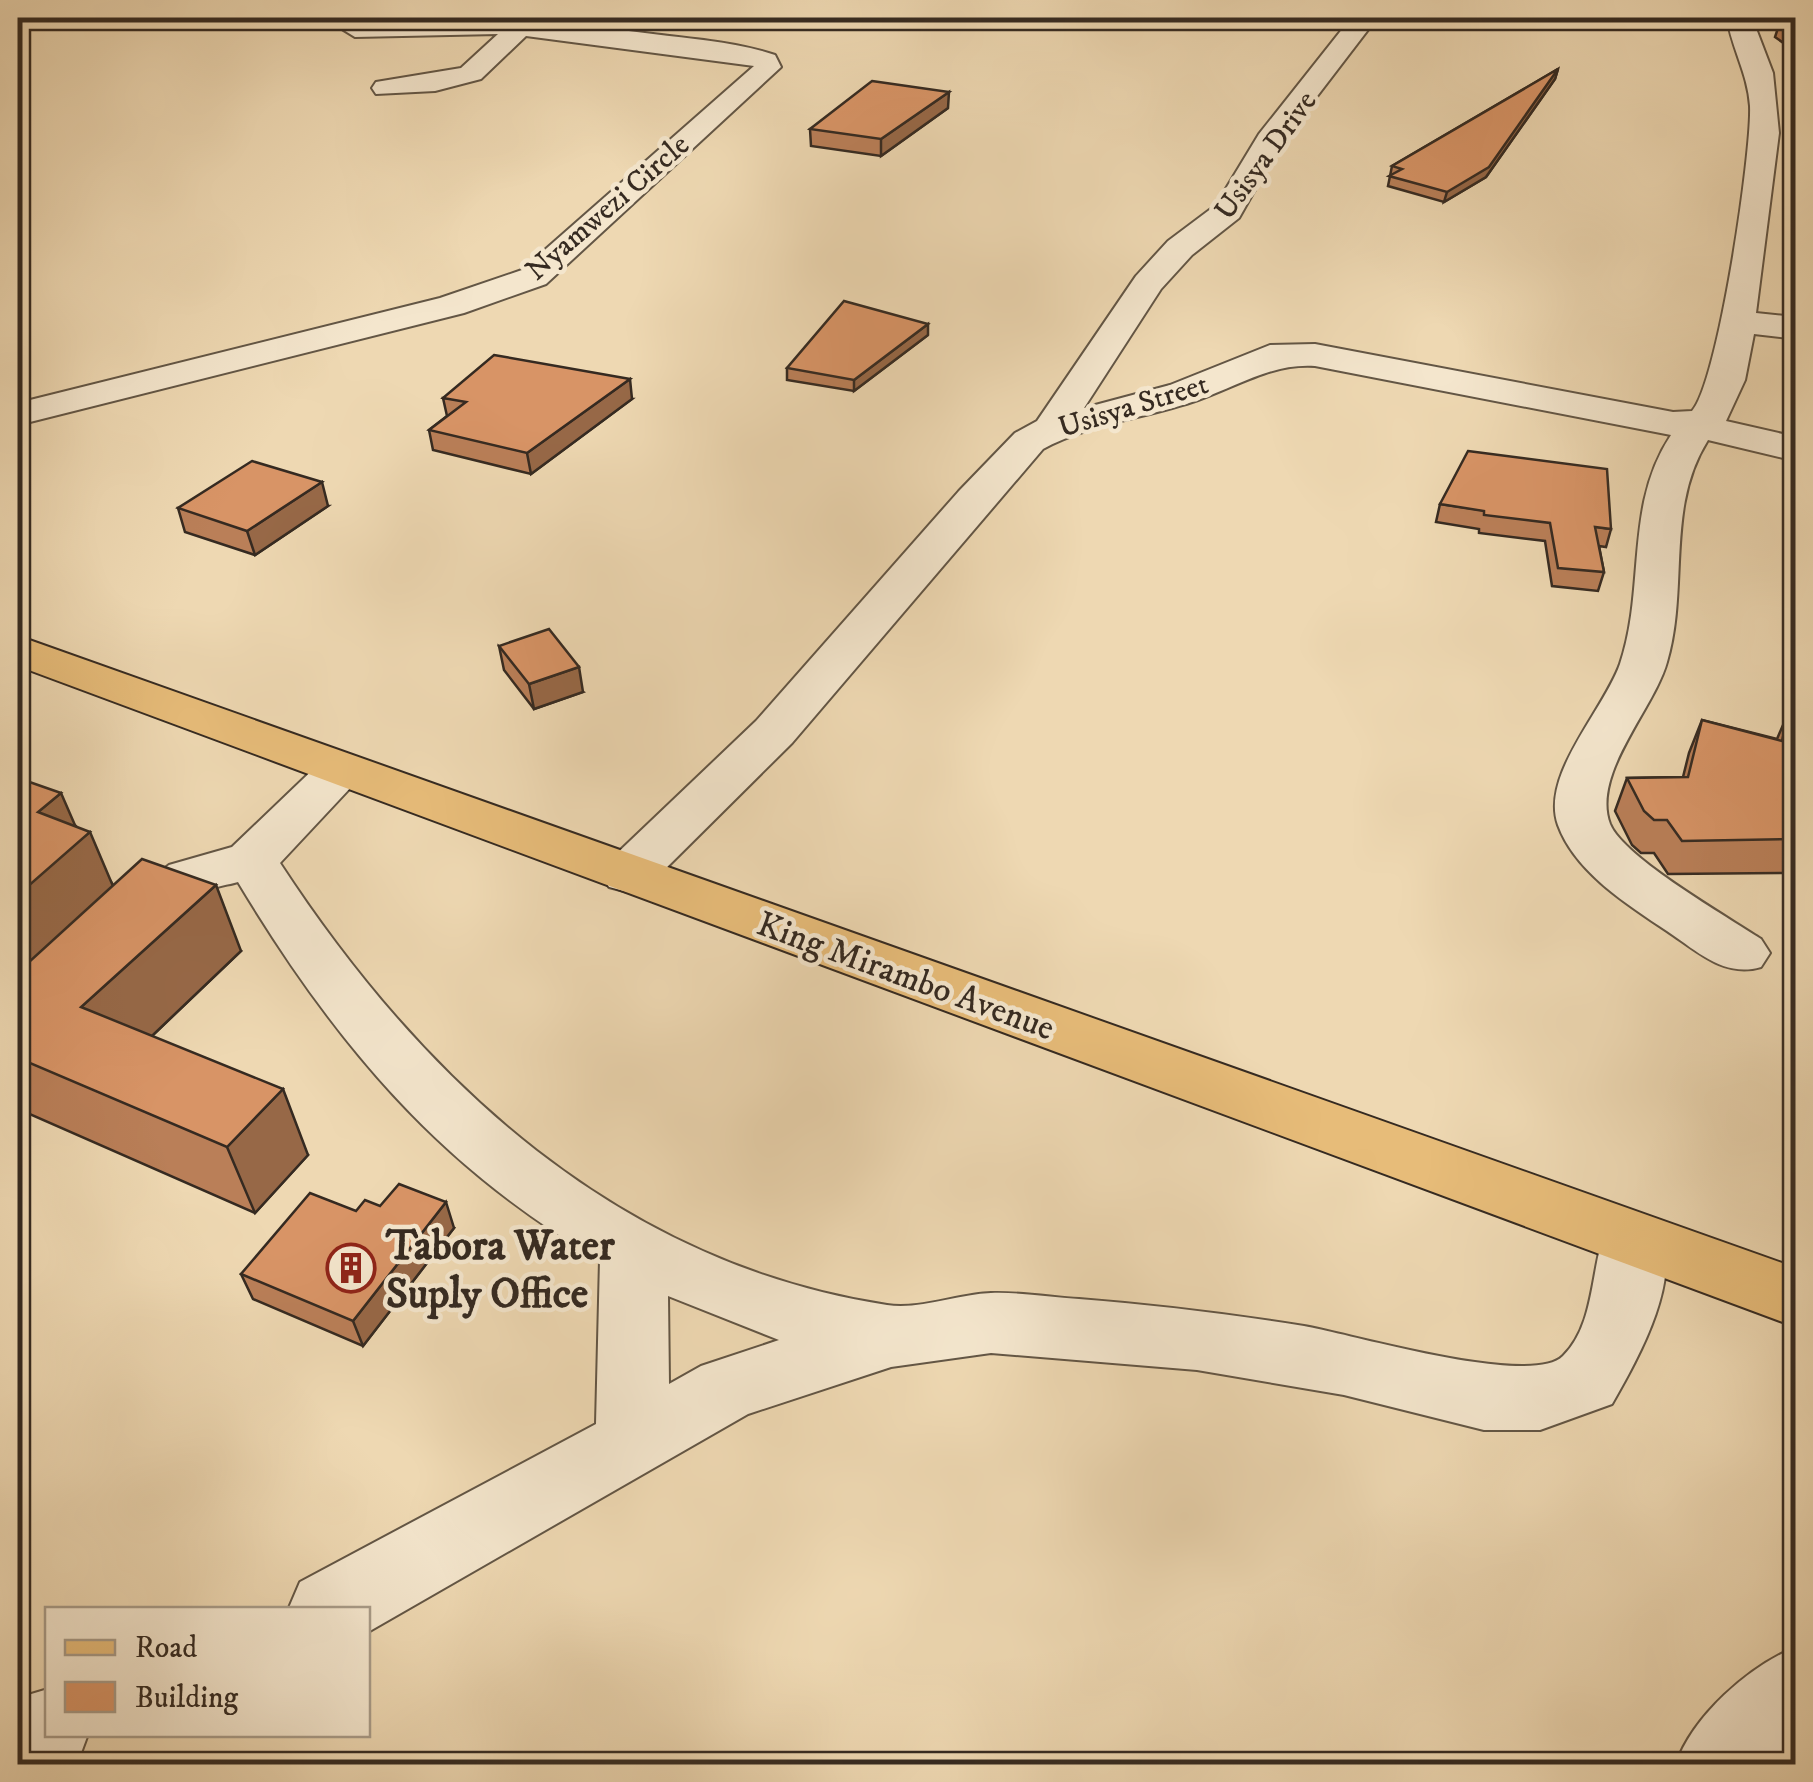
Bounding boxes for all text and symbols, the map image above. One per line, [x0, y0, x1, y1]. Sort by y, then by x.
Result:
street label: Usisya Drive [1207, 84, 1325, 228]
street label: Nyamwezi Circle [519, 127, 697, 289]
street label: Usisya Street [1054, 366, 1213, 447]
street label: King Mirambo Avenue [751, 903, 1060, 1051]
place label: Tabora Water Suply Office [385, 1221, 615, 1321]
building icon: Tabora Water Suply Office [325, 1242, 377, 1294]
legend [45, 1607, 370, 1737]
text: Road [135, 1630, 197, 1667]
text: Building [135, 1680, 239, 1717]

